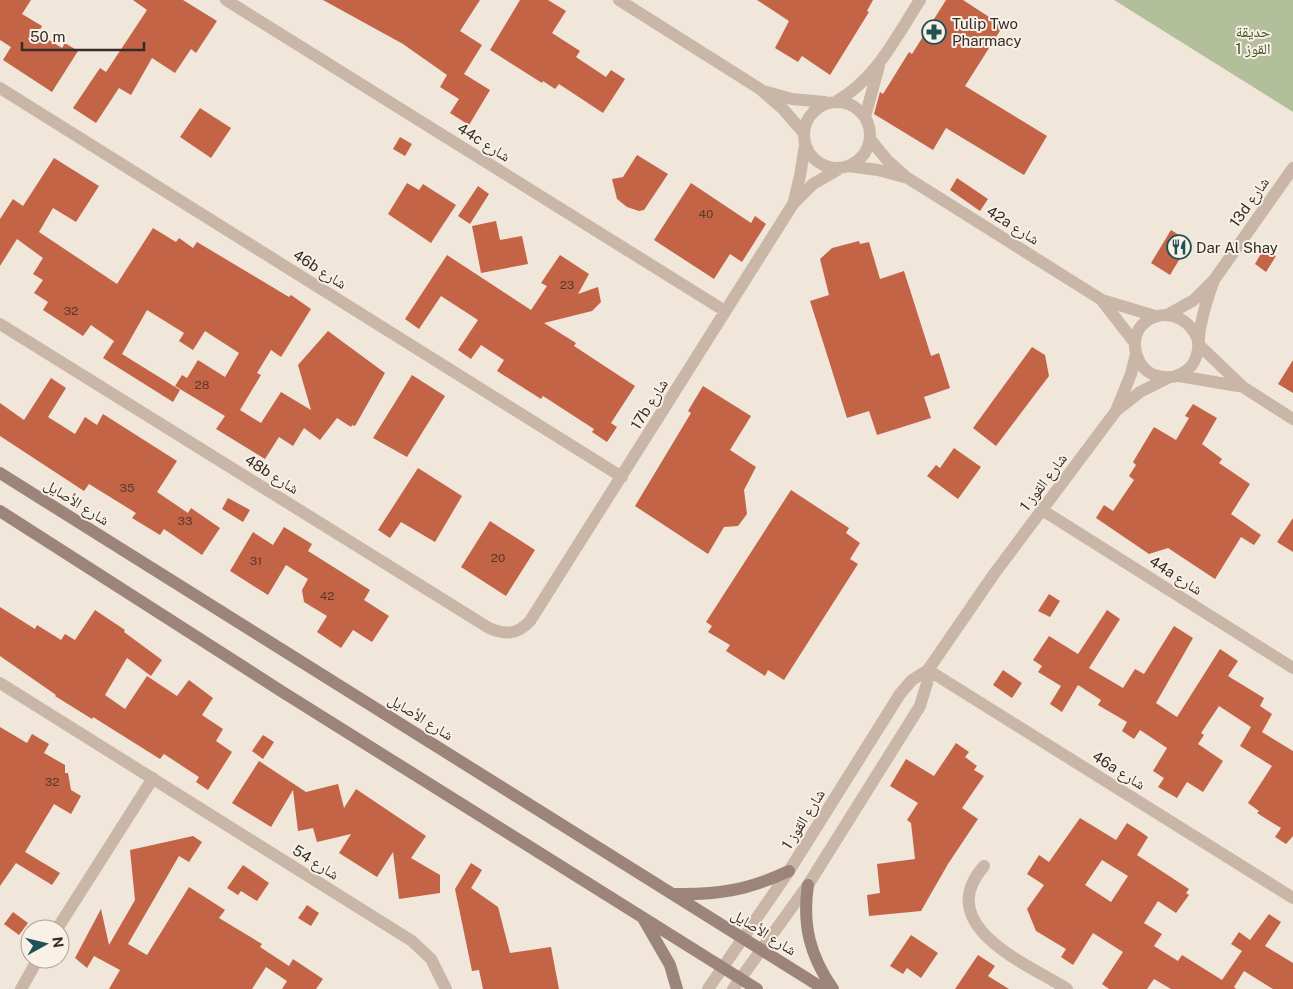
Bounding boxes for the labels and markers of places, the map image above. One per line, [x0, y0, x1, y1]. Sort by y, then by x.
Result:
place label: Tulip Two Pharmacy [952, 15, 1022, 49]
pharmacy icon: Tulip Two Pharmacy [921, 19, 947, 45]
restaurant icon: Dar Al Shay [1166, 234, 1192, 260]
place label: Dar Al Shay [1196, 239, 1278, 256]

